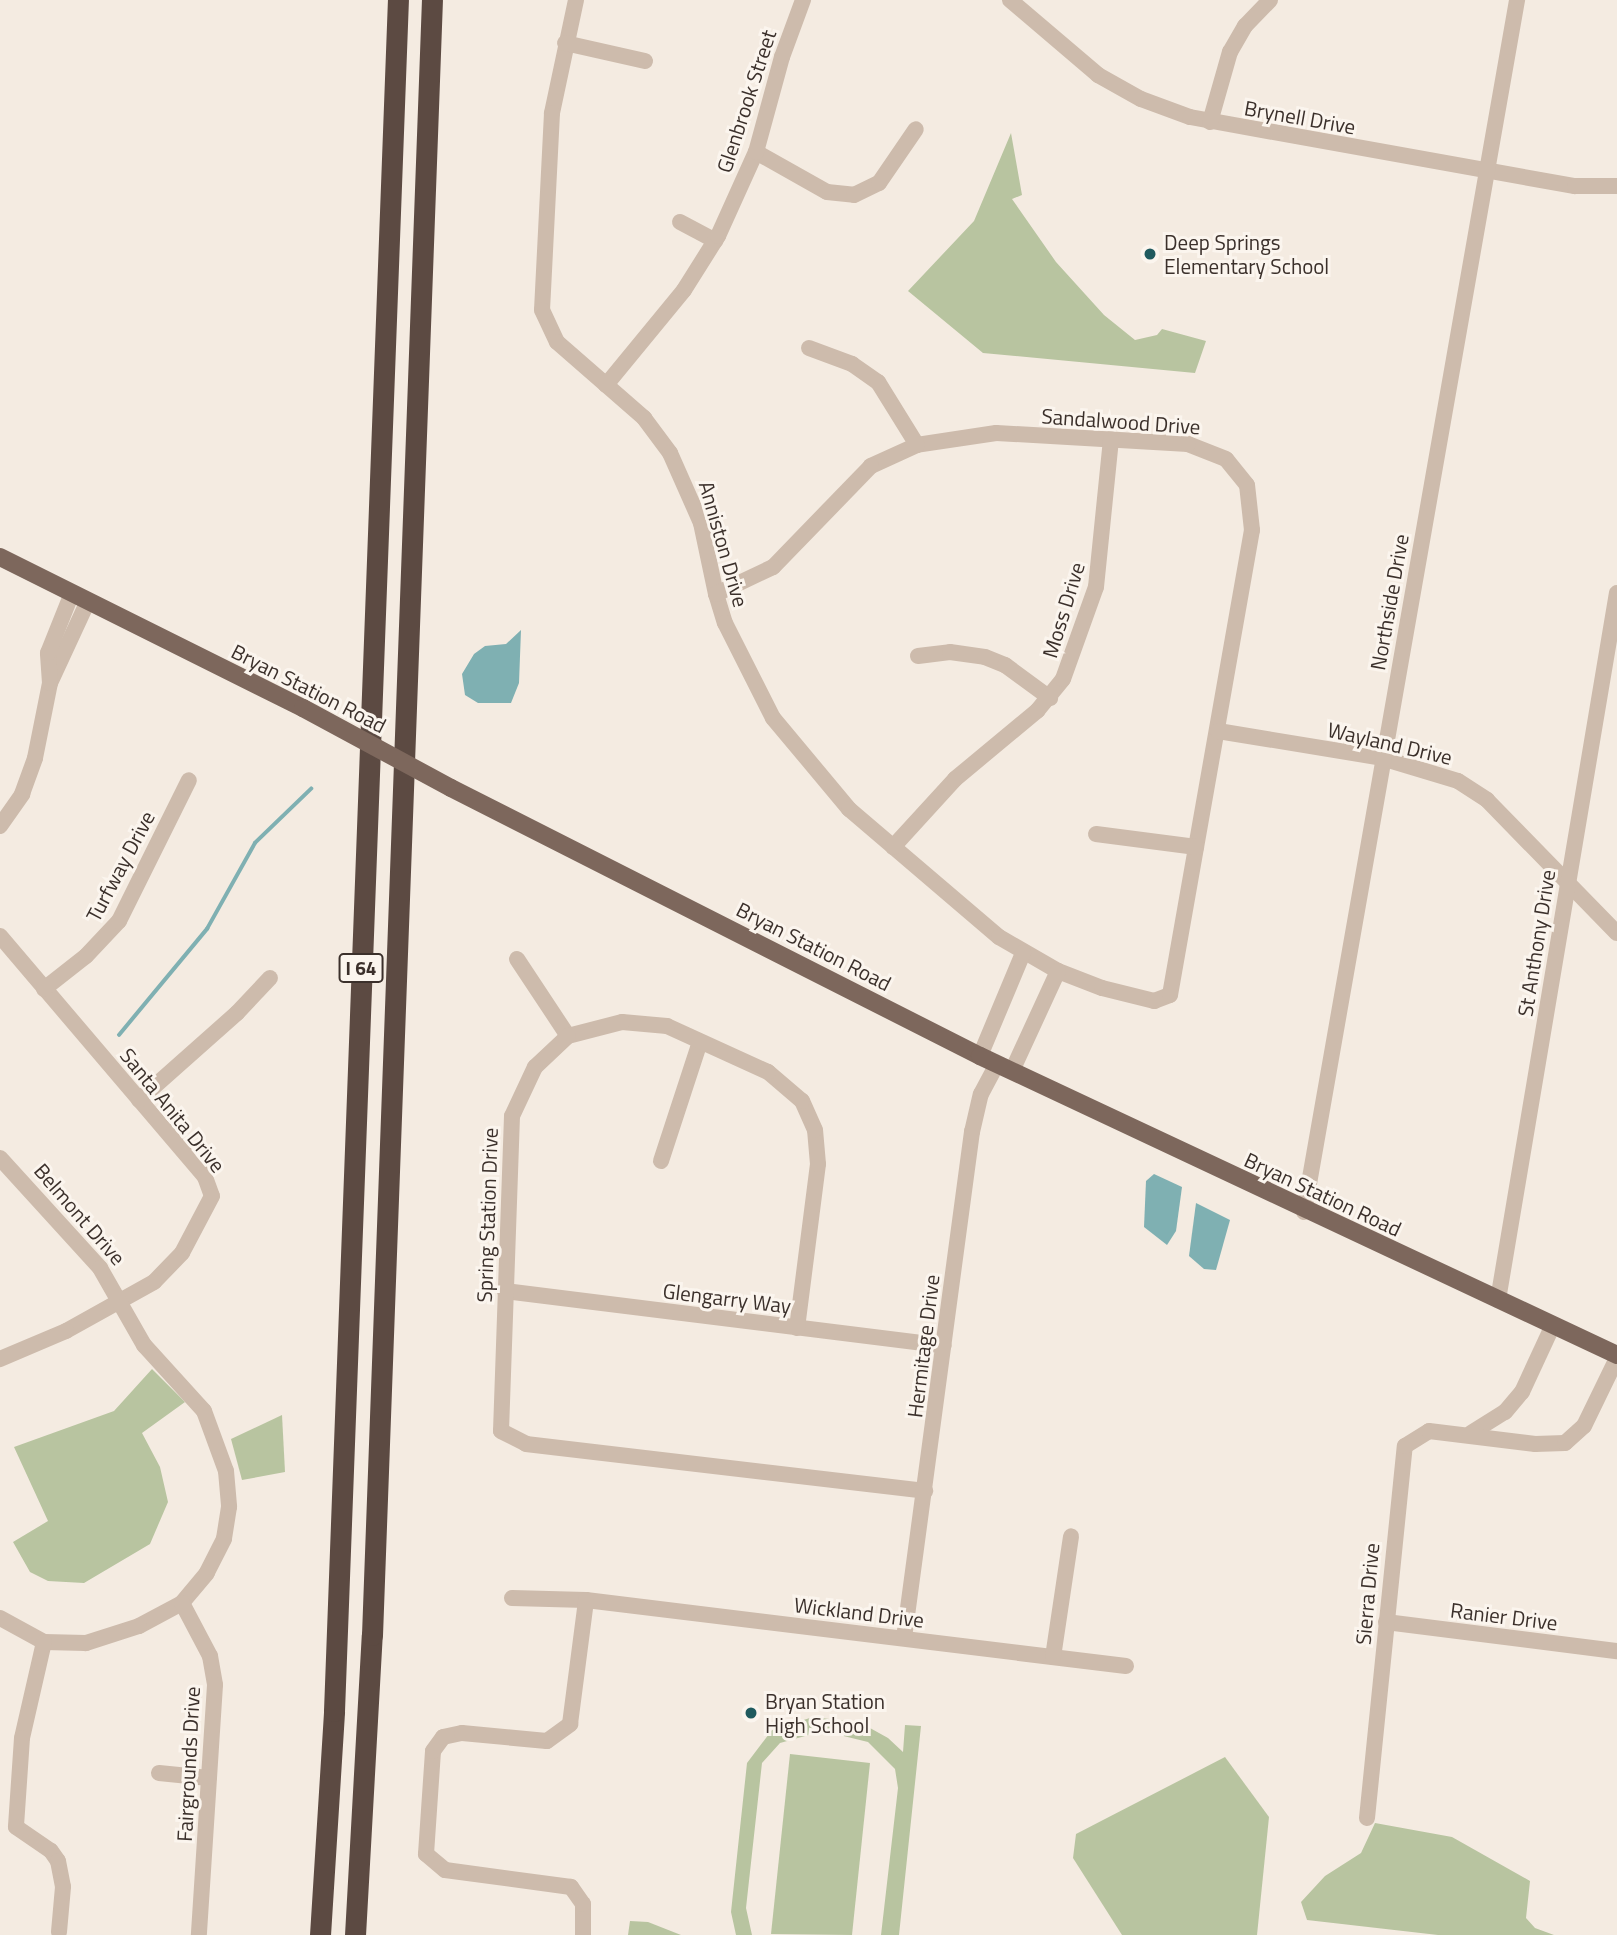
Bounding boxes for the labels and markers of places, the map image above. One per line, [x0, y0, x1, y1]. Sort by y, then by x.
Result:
place label: Deep Springs Elementary School [1164, 229, 1329, 279]
marker: Deep Springs Elementary School [1142, 246, 1158, 262]
place label: Bryan Station High School [765, 1688, 885, 1738]
marker: Bryan Station High School [743, 1705, 759, 1721]

